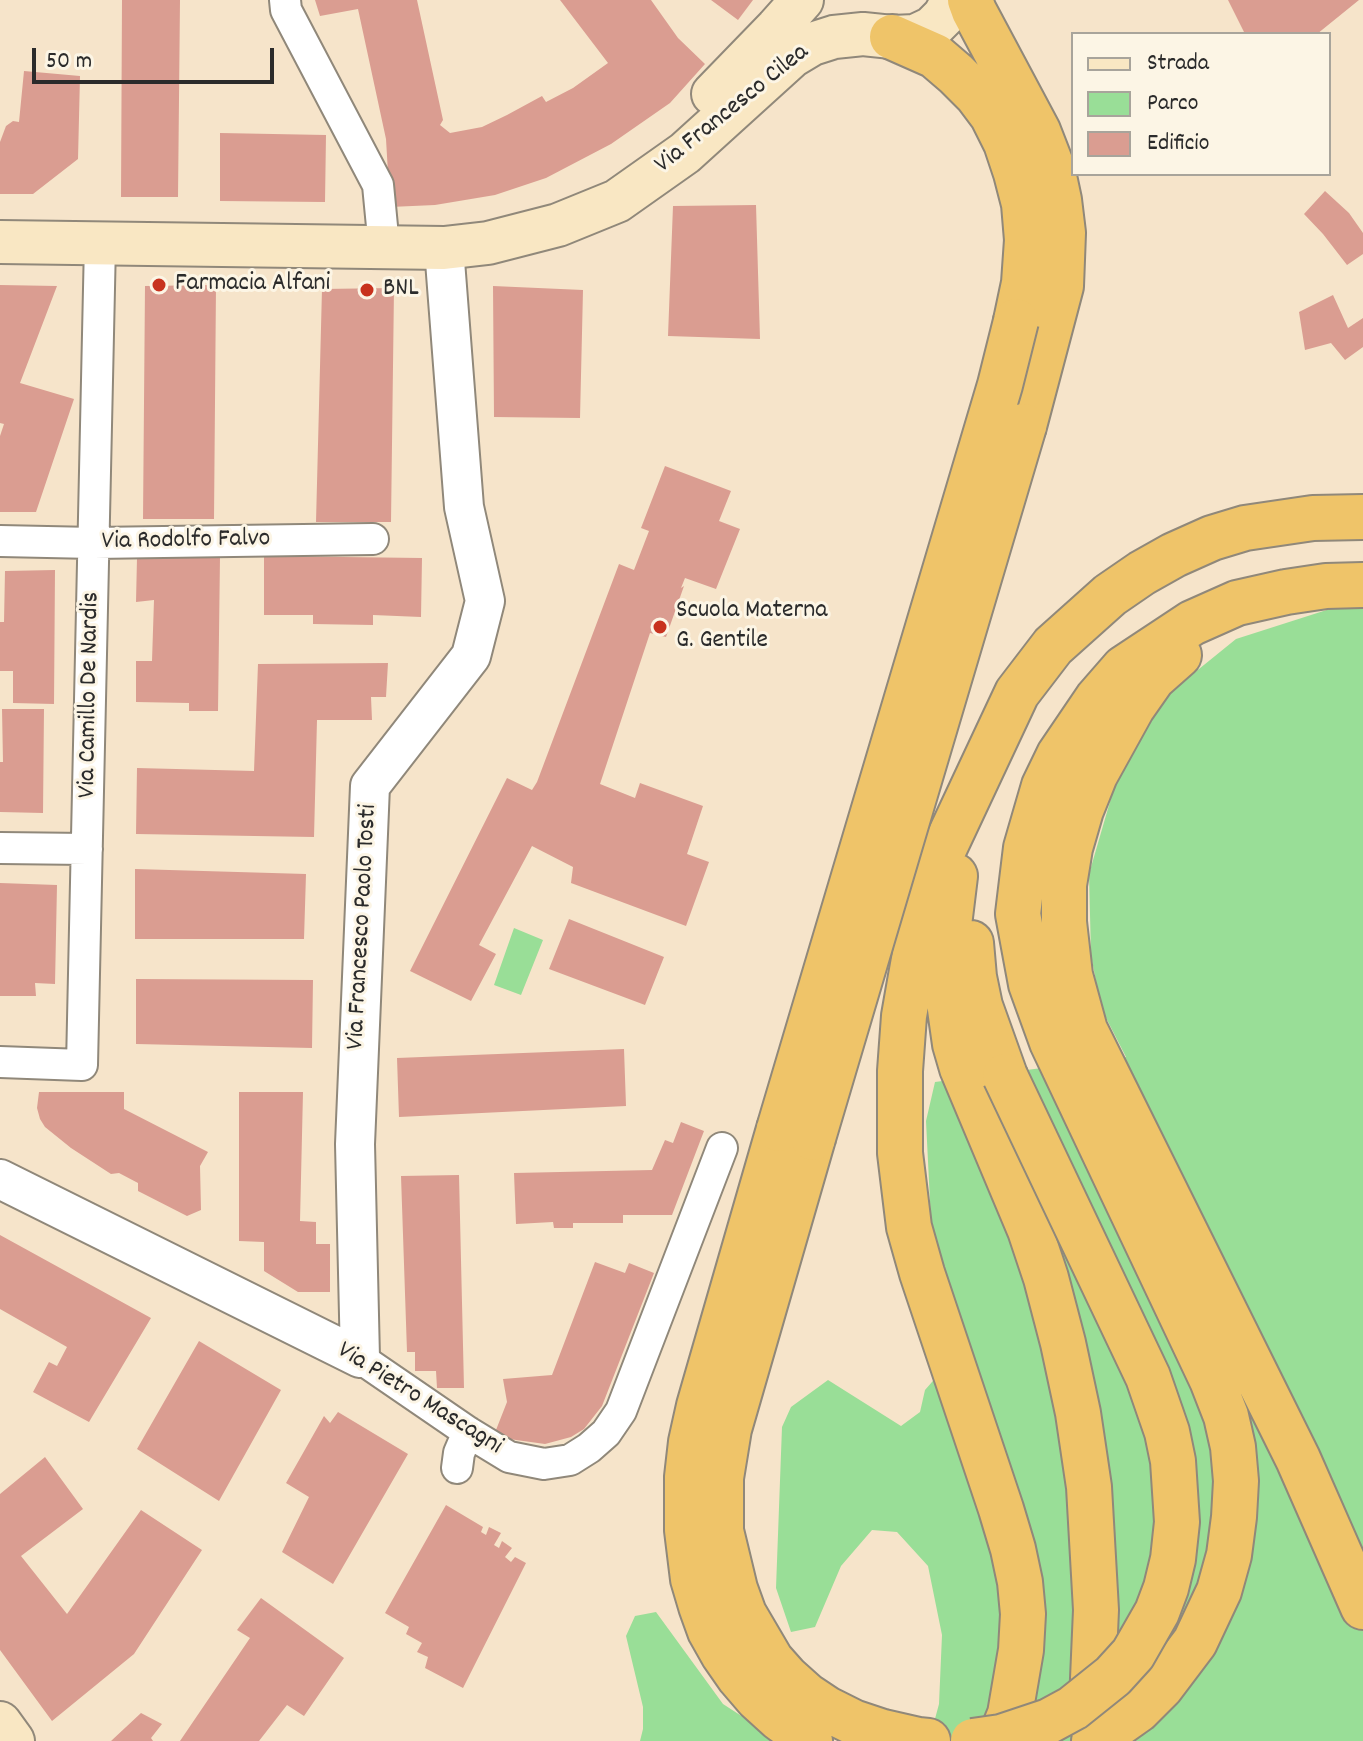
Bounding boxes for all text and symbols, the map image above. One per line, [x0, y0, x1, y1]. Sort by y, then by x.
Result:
scale bar [36, 32, 278, 82]
legend [1071, 32, 1331, 176]
street label: Via Francesco Cilea [650, 38, 816, 182]
text: 50 m [46, 45, 92, 79]
text: Strada [1147, 47, 1209, 81]
text: Parco [1147, 87, 1198, 121]
text: Edificio [1147, 127, 1209, 161]
place label: Farmacia Alfani [175, 269, 330, 301]
place label: BNL [383, 274, 419, 306]
marker: Farmacia Alfani [150, 276, 168, 294]
marker: BNL [358, 281, 376, 299]
street label: Via Rodolfo Falvo [101, 525, 271, 559]
street label: Via Camillo De Nardis [74, 592, 108, 798]
place label: Scuola Materna G. Gentile [676, 596, 827, 658]
marker: Scuola Materna G. Gentile [651, 618, 669, 636]
street label: Via Francesco Paolo Tosti [342, 803, 386, 1051]
street label: Via Pietro Mascagni [330, 1337, 508, 1463]

